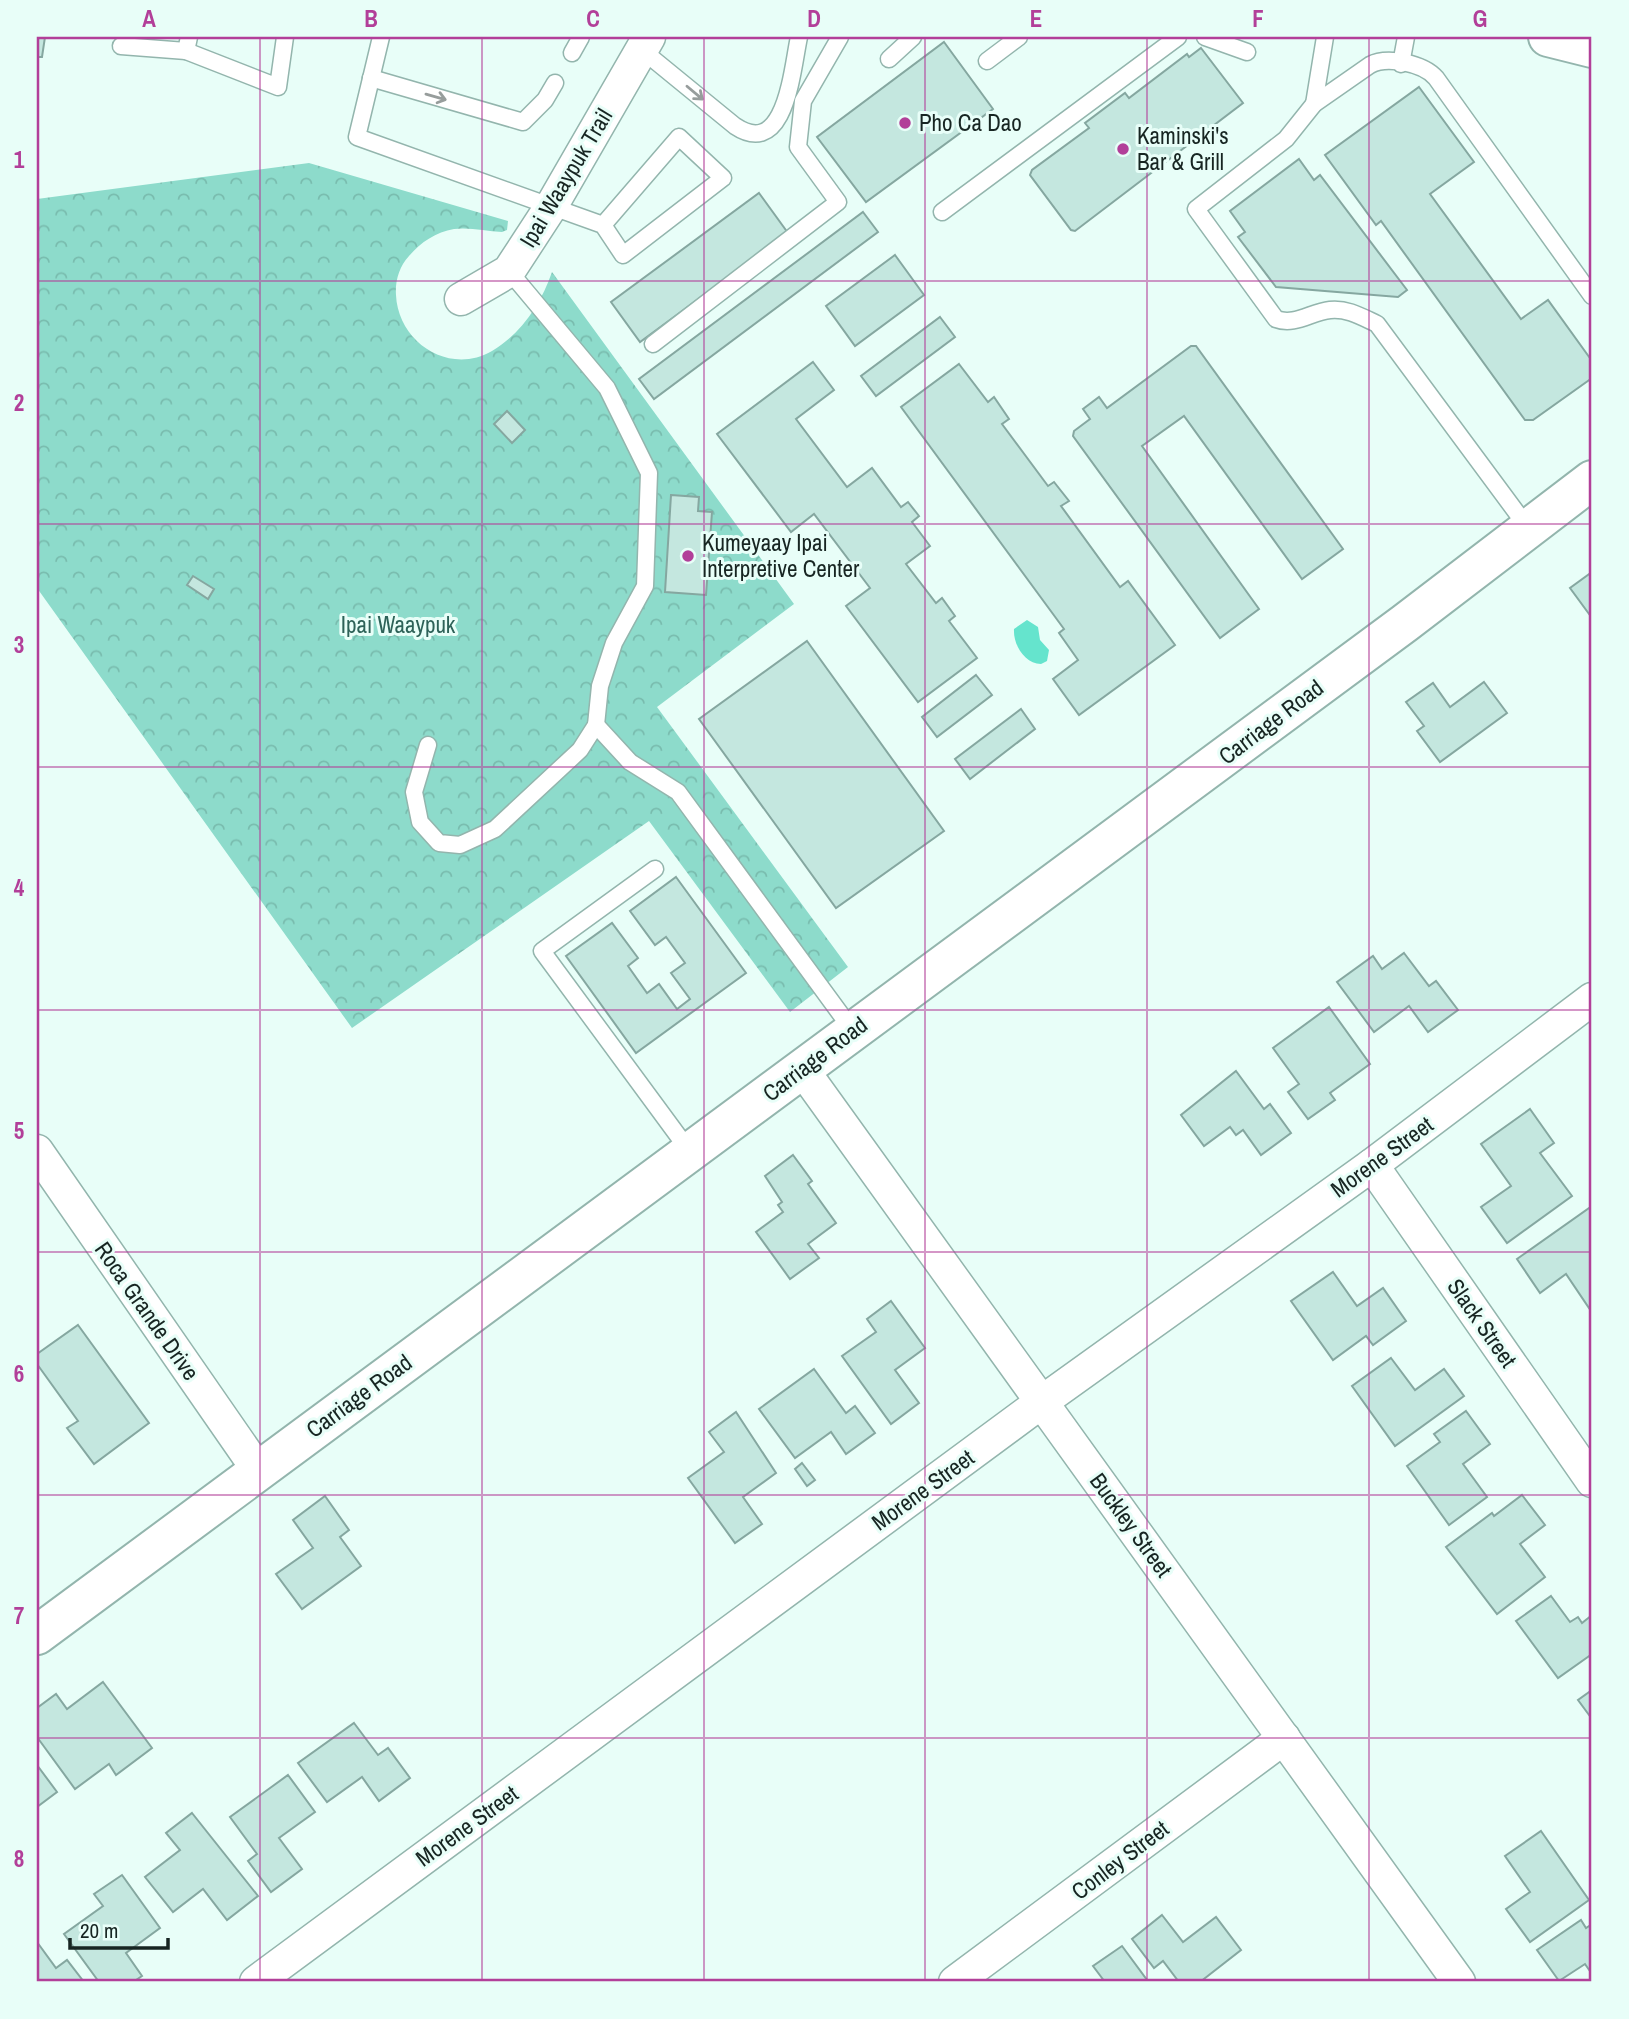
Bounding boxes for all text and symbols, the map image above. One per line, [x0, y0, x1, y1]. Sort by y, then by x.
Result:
text: A [142, 3, 156, 34]
text: B [364, 3, 378, 34]
text: C [586, 3, 600, 34]
text: D [807, 3, 821, 34]
text: E [1030, 3, 1042, 34]
text: F [1252, 3, 1264, 34]
text: G [1473, 3, 1487, 34]
one-way arrow [685, 86, 703, 101]
one-way arrow [425, 92, 447, 105]
street label: Ipai Waaypuk Trail [512, 103, 619, 253]
place label: Pho Ca Dao [919, 107, 1022, 138]
marker: Pho Ca Dao [897, 115, 913, 131]
place label: Kaminski's Bar & Grill [1137, 120, 1229, 177]
marker: Kaminski's Bar & Grill [1115, 141, 1131, 157]
text: 1 [14, 144, 25, 175]
text: 2 [14, 387, 24, 418]
place label: Kumeyaay Ipai Interpretive Center [702, 527, 860, 584]
marker: Kumeyaay Ipai Interpretive Center [680, 548, 696, 564]
park label: Ipai Waaypuk [341, 609, 456, 640]
text: 3 [14, 629, 24, 660]
street label: Carriage Road [1212, 672, 1329, 771]
text: 4 [14, 872, 25, 903]
street label: Carriage Road [756, 1009, 873, 1108]
street label: Morene Street [1324, 1109, 1439, 1204]
text: 5 [14, 1115, 24, 1146]
street label: Roca Grande Drive [88, 1235, 207, 1386]
street label: Slack Street [1441, 1272, 1524, 1373]
street label: Carriage Road [300, 1347, 418, 1444]
text: 6 [14, 1358, 24, 1389]
street label: Morene Street [865, 1442, 980, 1537]
street label: Buckley Street [1083, 1466, 1180, 1583]
text: 7 [14, 1600, 24, 1631]
street label: Morene Street [409, 1778, 524, 1873]
street label: Conley Street [1065, 1813, 1175, 1906]
text: 8 [14, 1843, 24, 1874]
scale bar [70, 1907, 168, 1951]
text: 20 m [80, 1916, 118, 1945]

